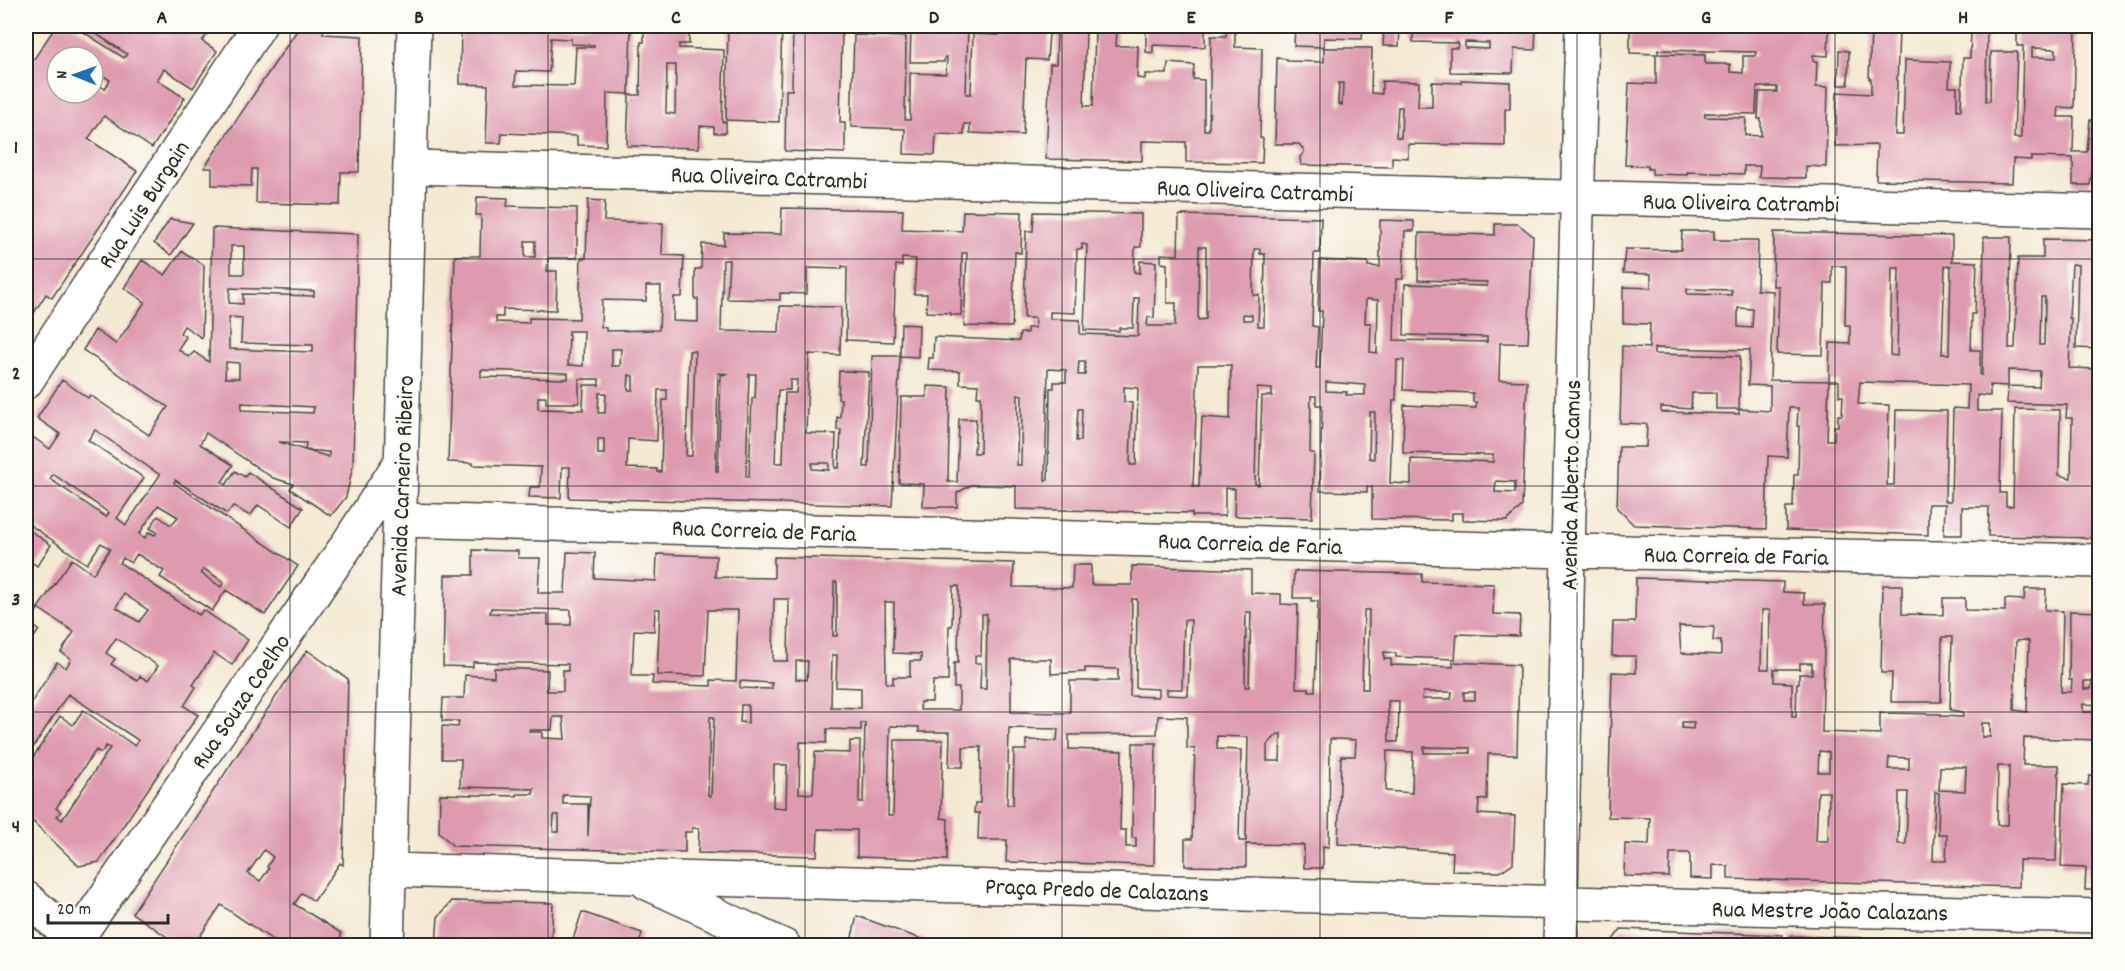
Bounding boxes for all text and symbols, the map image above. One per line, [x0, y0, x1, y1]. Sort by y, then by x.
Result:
text: A [157, 5, 168, 33]
text: B [414, 5, 424, 33]
text: C [671, 5, 681, 33]
text: D [929, 5, 940, 33]
text: E [1186, 5, 1196, 33]
text: F [1445, 5, 1455, 33]
text: G [1701, 5, 1711, 33]
text: H [1958, 5, 1968, 33]
north arrow [45, 45, 105, 105]
text: N [51, 71, 74, 79]
text: 1 [14, 135, 18, 163]
street label: Rua Luis Burgain [91, 135, 200, 276]
street label: Rua Oliveira Catrambi [670, 160, 868, 200]
street label: Rua Oliveira Catrambi [1156, 173, 1354, 213]
street label: Rua Oliveira Catrambi [1642, 186, 1840, 224]
text: 2 [12, 361, 20, 389]
street label: Avenida Carneiro Ribeiro [383, 375, 425, 597]
street label: Avenida Alberto Camus [1554, 379, 1592, 591]
street label: Rua Correia de Faria [671, 513, 858, 553]
street label: Rua Correia de Faria [1157, 526, 1344, 566]
street label: Rua Correia de Faria [1643, 539, 1829, 577]
text: 3 [12, 587, 20, 615]
street label: Rua Souza Coelho [185, 628, 300, 777]
text: 4 [12, 814, 20, 842]
street label: Praça Predo de Calazans [984, 871, 1210, 913]
scale bar [48, 887, 168, 925]
street label: Rua Mestre João Calazans [1711, 894, 1948, 932]
text: 20 m [57, 898, 91, 923]

